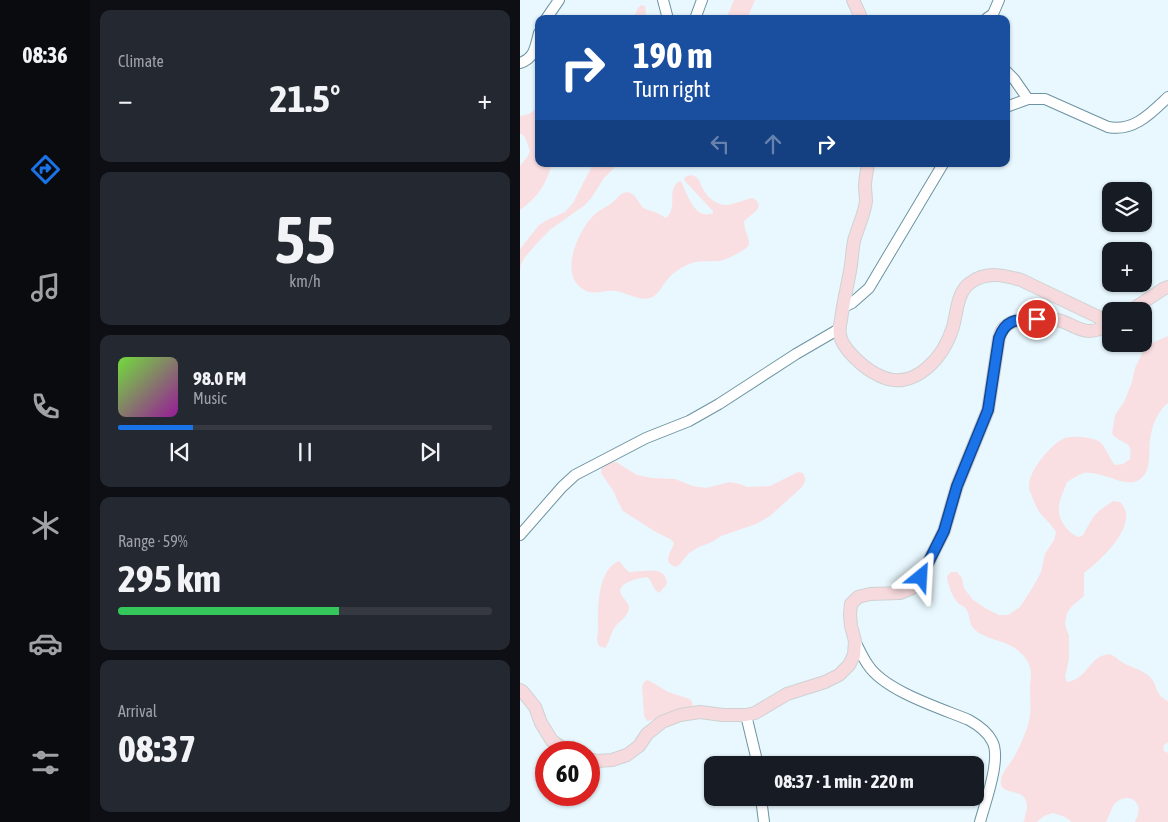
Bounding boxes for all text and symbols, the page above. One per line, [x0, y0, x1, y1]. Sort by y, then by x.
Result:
icon: right [550, 35, 615, 100]
text: 190 m [633, 35, 712, 75]
text: 08:36 [22, 42, 68, 68]
text: Climate [118, 52, 164, 70]
text: Turn right [633, 76, 710, 102]
text: 21.5° [270, 77, 340, 120]
text: − [118, 83, 133, 115]
text: + [477, 83, 492, 115]
icon: left [706, 130, 734, 158]
icon: ahead [759, 130, 787, 158]
icon: right [812, 130, 840, 158]
icon: directions [28, 152, 63, 187]
map controls [1102, 182, 1152, 352]
button: layers [1102, 182, 1152, 232]
text: 55 [274, 202, 336, 277]
button: + [1102, 242, 1152, 292]
icon: music [28, 270, 63, 305]
text: km/h [289, 272, 321, 290]
pin [1016, 298, 1058, 340]
button: − [1102, 302, 1152, 352]
icon: arrive [1023, 305, 1051, 333]
text: 98.0 FM [193, 367, 246, 389]
icon: phone [28, 389, 63, 424]
text: Music [193, 389, 227, 407]
icon: previous [166, 438, 194, 466]
icon: pause [291, 438, 319, 466]
icon: next [416, 438, 444, 466]
icon: climate [28, 508, 63, 543]
text: Range · 59% [118, 532, 188, 550]
position arrow [894, 550, 946, 602]
text: 295 km [118, 557, 221, 600]
icon: car [28, 626, 63, 661]
text: Arrival [118, 702, 157, 720]
text: 08:37 [118, 727, 196, 770]
speed limit sign: 60 [535, 741, 600, 806]
icon: filters [28, 745, 63, 780]
text: 08:37 · 1 min · 220 m [774, 770, 914, 792]

